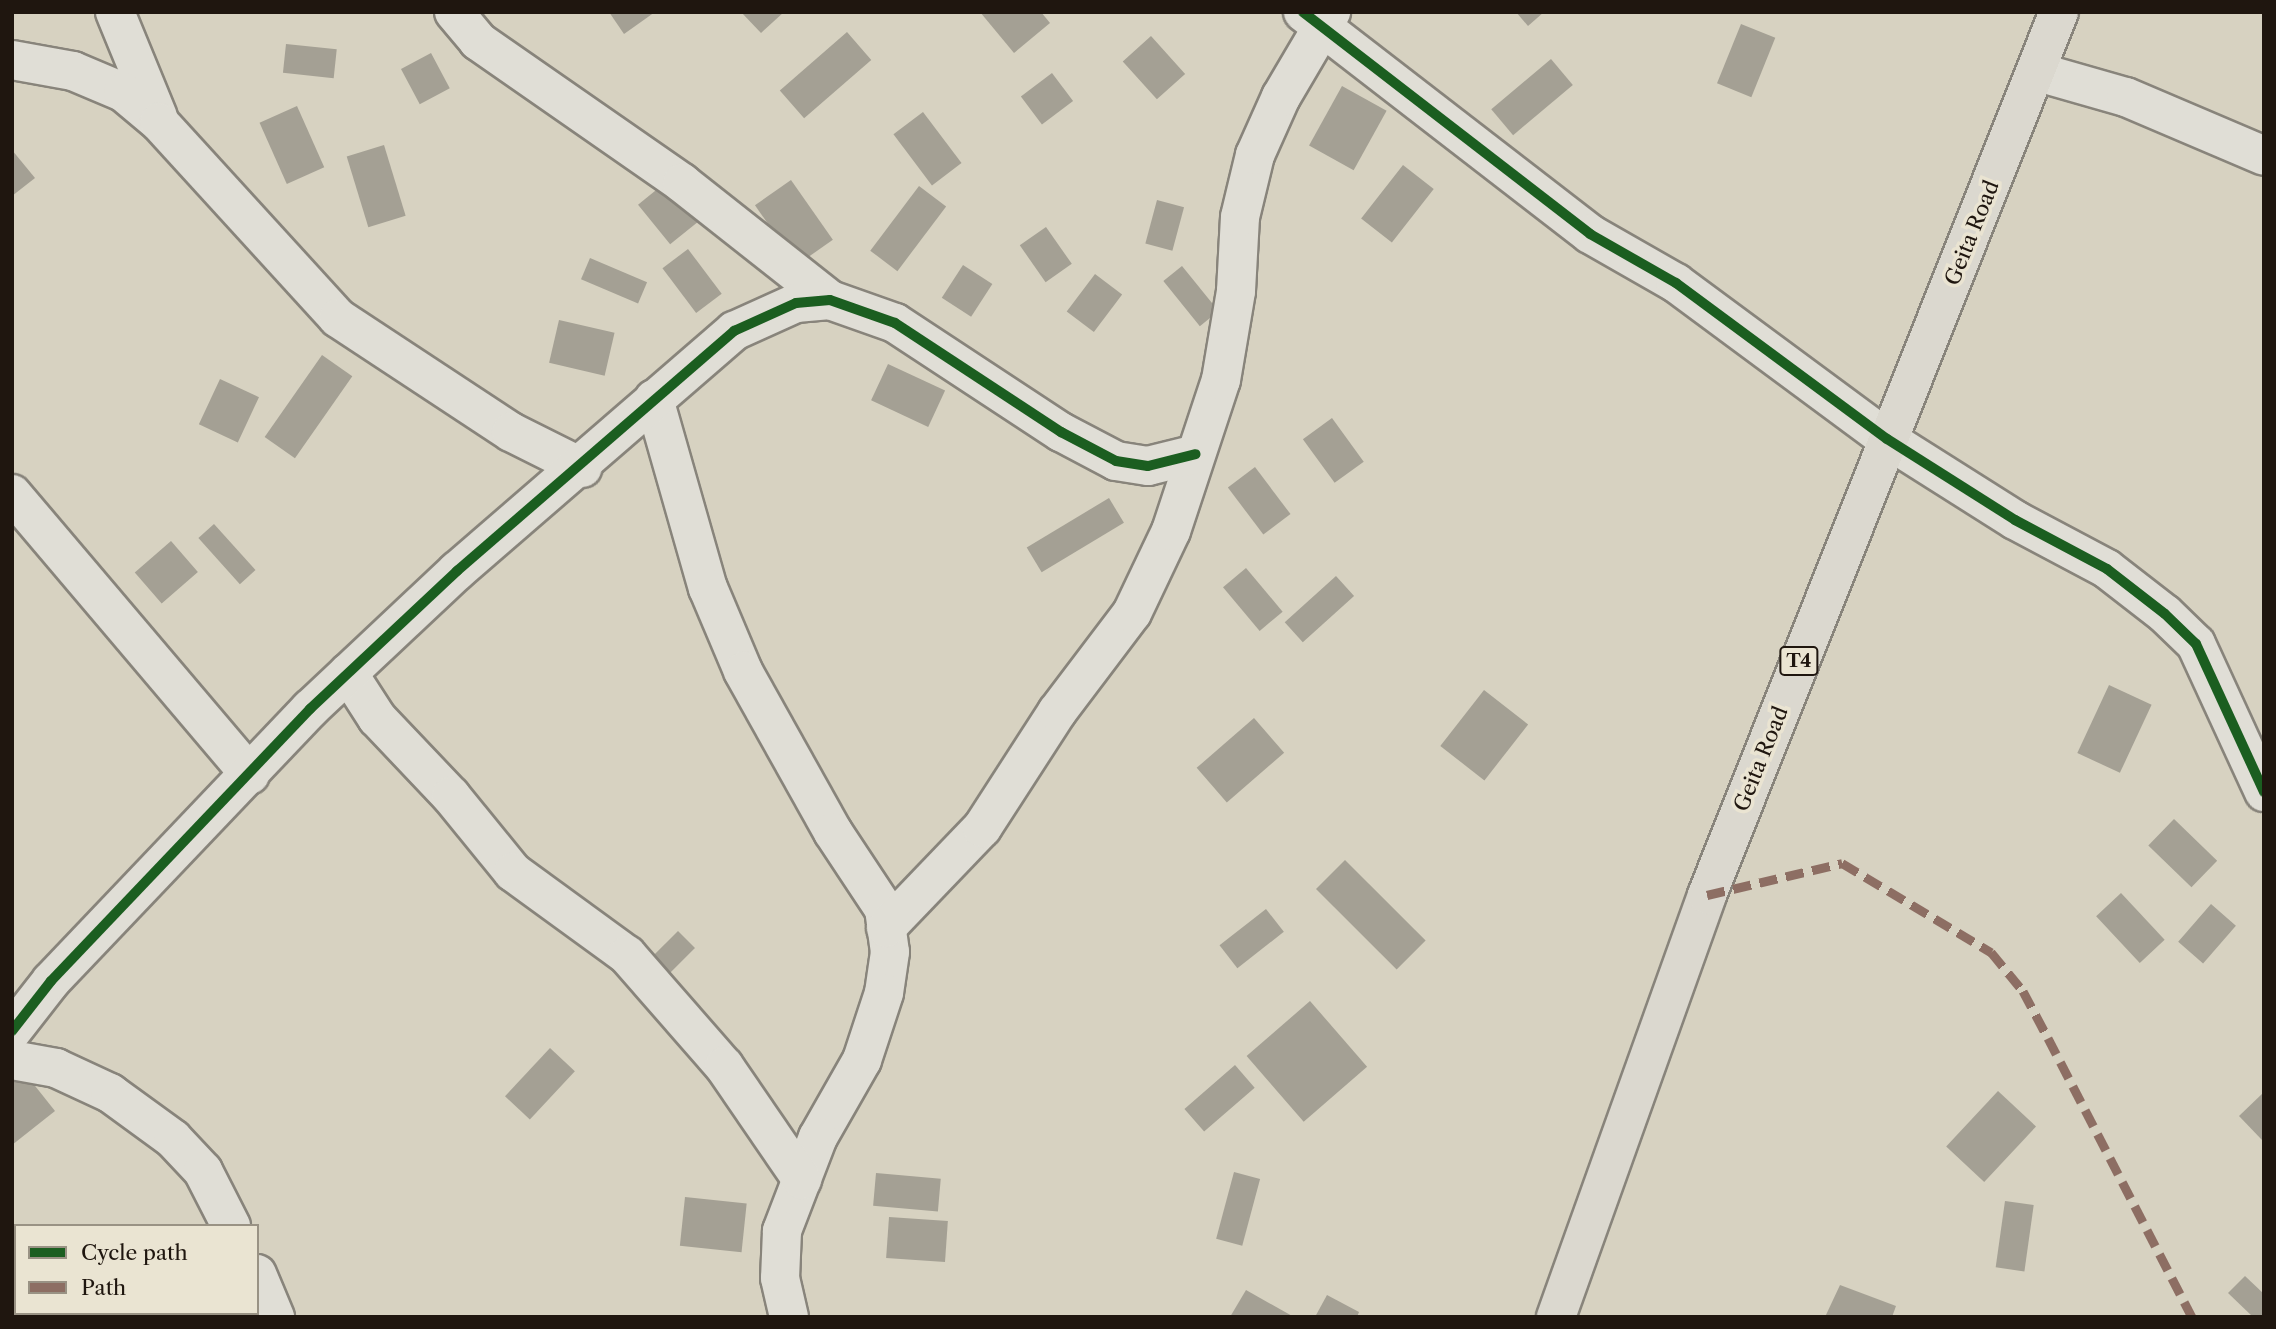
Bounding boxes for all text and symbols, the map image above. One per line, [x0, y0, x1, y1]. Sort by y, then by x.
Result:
street label: Geita Road [1940, 177, 2004, 289]
road number: T4 [1778, 646, 1820, 676]
street label: Geita Road [1729, 703, 1793, 815]
legend [14, 1224, 259, 1315]
text: Cycle path [81, 1240, 188, 1265]
text: Path [81, 1275, 126, 1300]

